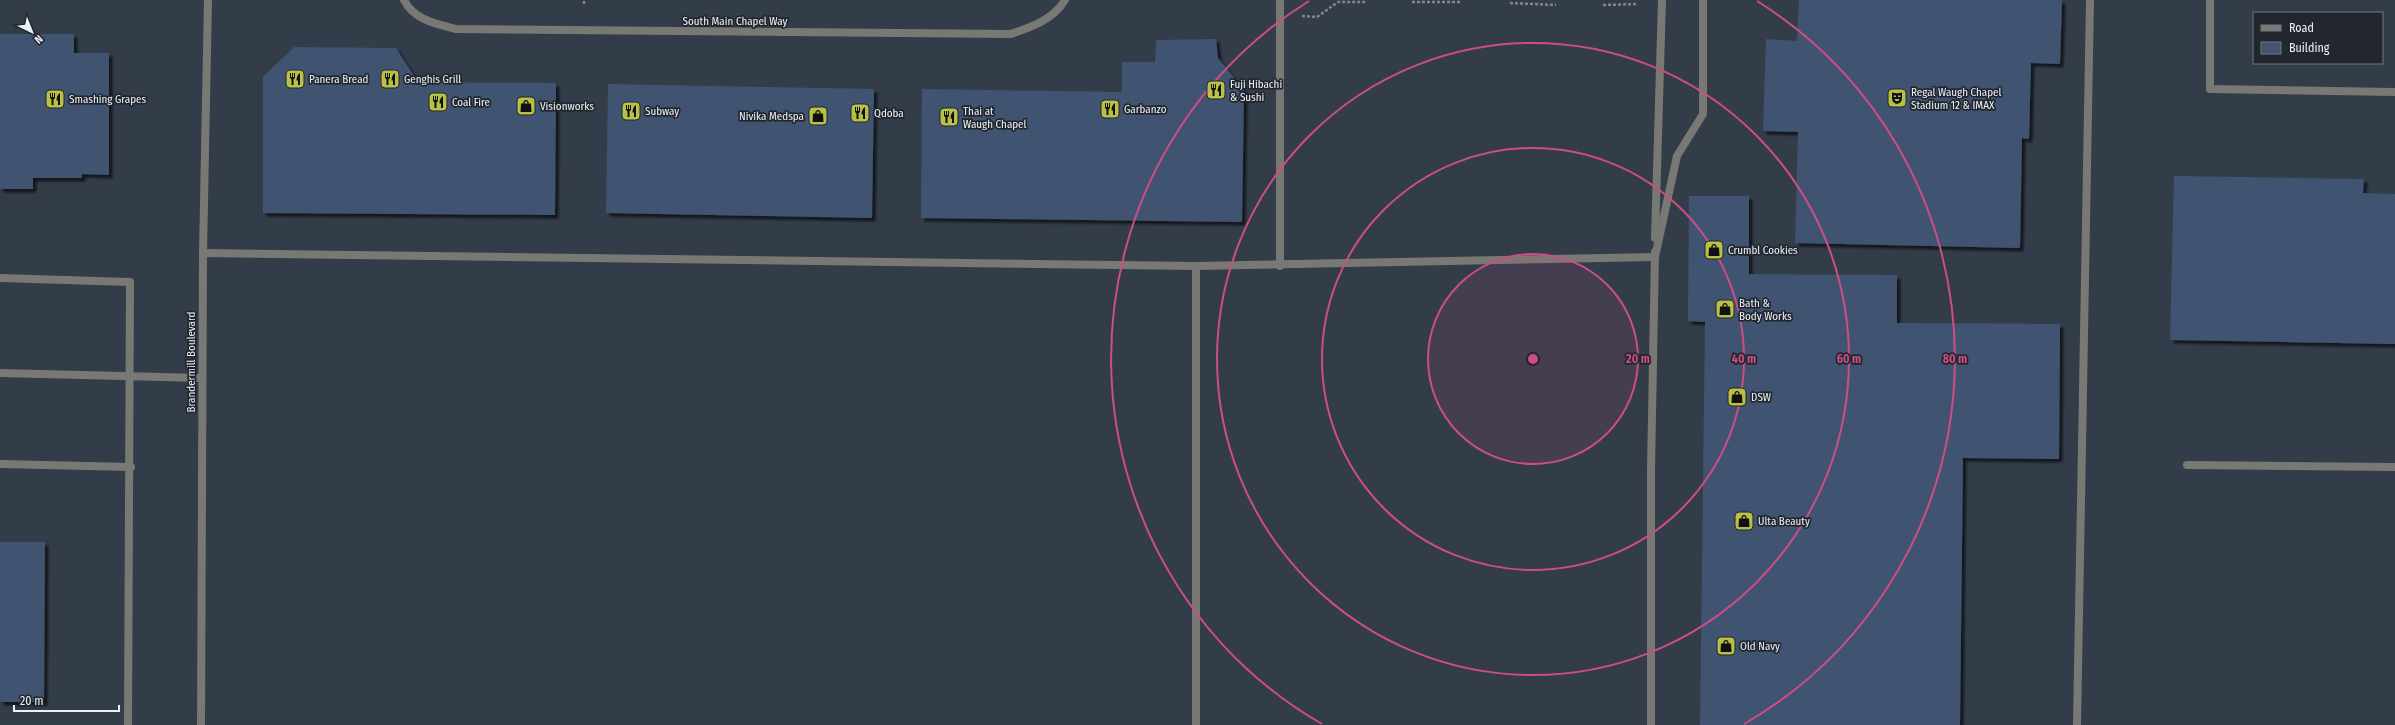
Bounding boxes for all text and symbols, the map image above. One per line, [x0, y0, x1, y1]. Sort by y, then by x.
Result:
north arrow [12, 12, 52, 52]
legend [2253, 12, 2383, 64]
street label: South Main Chapel Way [683, 15, 787, 28]
text: Road [2289, 21, 2314, 35]
text: N [32, 32, 45, 46]
text: Building [2289, 41, 2330, 55]
restaurant icon: Panera Bread [284, 68, 306, 90]
restaurant icon: Genghis Grill [379, 68, 401, 90]
place label: Panera Bread [309, 73, 368, 86]
place label: Genghis Grill [404, 73, 461, 86]
place label: Fuji Hibachi & Sushi [1230, 78, 1282, 104]
restaurant icon: Fuji Hibachi & Sushi [1205, 79, 1227, 101]
place label: Regal Waugh Chapel Stadium 12 & IMAX [1911, 86, 2002, 112]
theatre icon: Regal Waugh Chapel Stadium 12 & IMAX [1886, 87, 1908, 109]
restaurant icon: Smashing Grapes [44, 88, 66, 110]
restaurant icon: Coal Fire [427, 91, 449, 113]
place label: Smashing Grapes [69, 93, 147, 106]
shop icon: Visionworks [515, 95, 537, 117]
place label: Coal Fire [452, 96, 490, 109]
restaurant icon: Garbanzo [1099, 98, 1121, 120]
place label: Visionworks [540, 100, 594, 113]
restaurant icon: Subway [620, 100, 642, 122]
restaurant icon: Qdoba [849, 102, 871, 124]
place label: Garbanzo [1124, 103, 1167, 116]
place label: Subway [645, 105, 679, 118]
shop icon: Nivika Medspa [807, 105, 829, 127]
place label: Thai at Waugh Chapel [963, 105, 1027, 131]
restaurant icon: Thai at Waugh Chapel [938, 106, 960, 128]
place label: Qdoba [874, 107, 904, 120]
place label: Nivika Medspa [739, 110, 804, 123]
shop icon: Crumbl Cookies [1703, 239, 1725, 261]
place label: Crumbl Cookies [1728, 244, 1798, 257]
place label: Bath & Body Works [1739, 297, 1792, 323]
shop icon: Bath & Body Works [1714, 298, 1736, 320]
street label: Brandermill Boulevard [185, 312, 198, 412]
centre of rings [1526, 352, 1540, 366]
text: 20 m [1625, 352, 1650, 366]
text: 40 m [1732, 352, 1756, 366]
text: 60 m [1837, 352, 1861, 366]
text: 80 m [1943, 352, 1967, 366]
shop icon: DSW [1726, 386, 1748, 408]
place label: DSW [1751, 391, 1771, 404]
shop icon: Ulta Beauty [1733, 510, 1755, 532]
place label: Ulta Beauty [1758, 515, 1810, 528]
shop icon: Old Navy [1715, 635, 1737, 657]
place label: Old Navy [1740, 640, 1780, 653]
scale bar [14, 687, 119, 713]
text: 20 m [20, 694, 44, 708]

